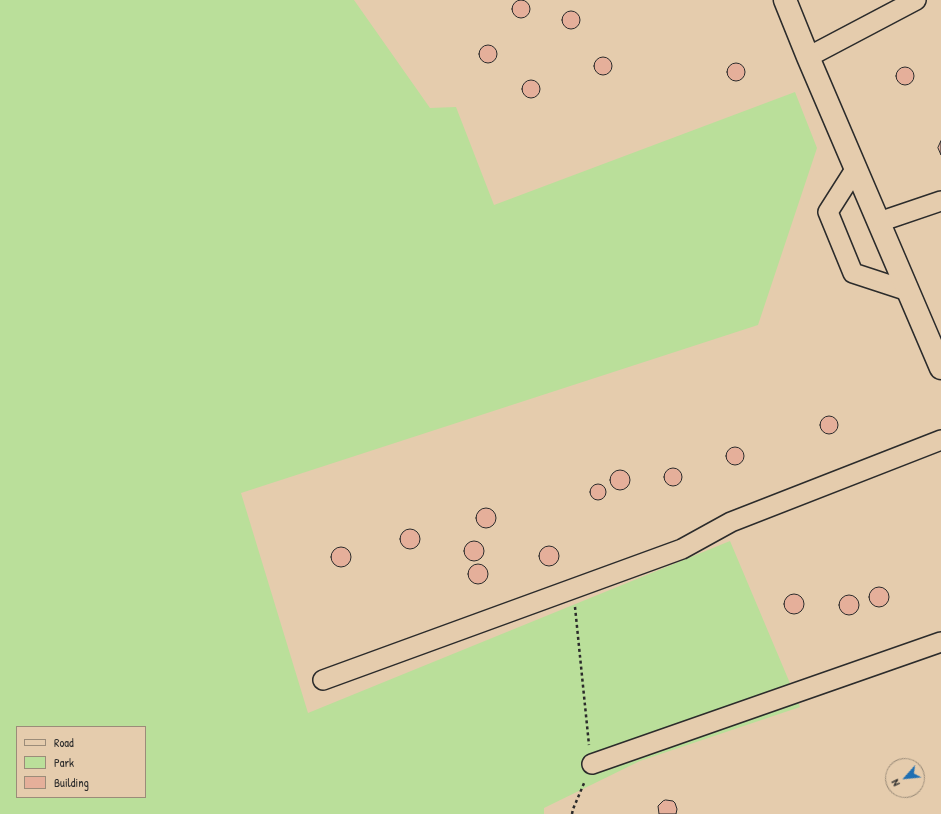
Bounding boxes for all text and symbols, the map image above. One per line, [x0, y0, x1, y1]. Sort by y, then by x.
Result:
legend [16, 726, 146, 798]
text: Road [54, 734, 74, 751]
text: Park [54, 754, 74, 771]
north arrow [885, 758, 925, 798]
text: Building [54, 774, 89, 791]
text: N [888, 777, 903, 789]

